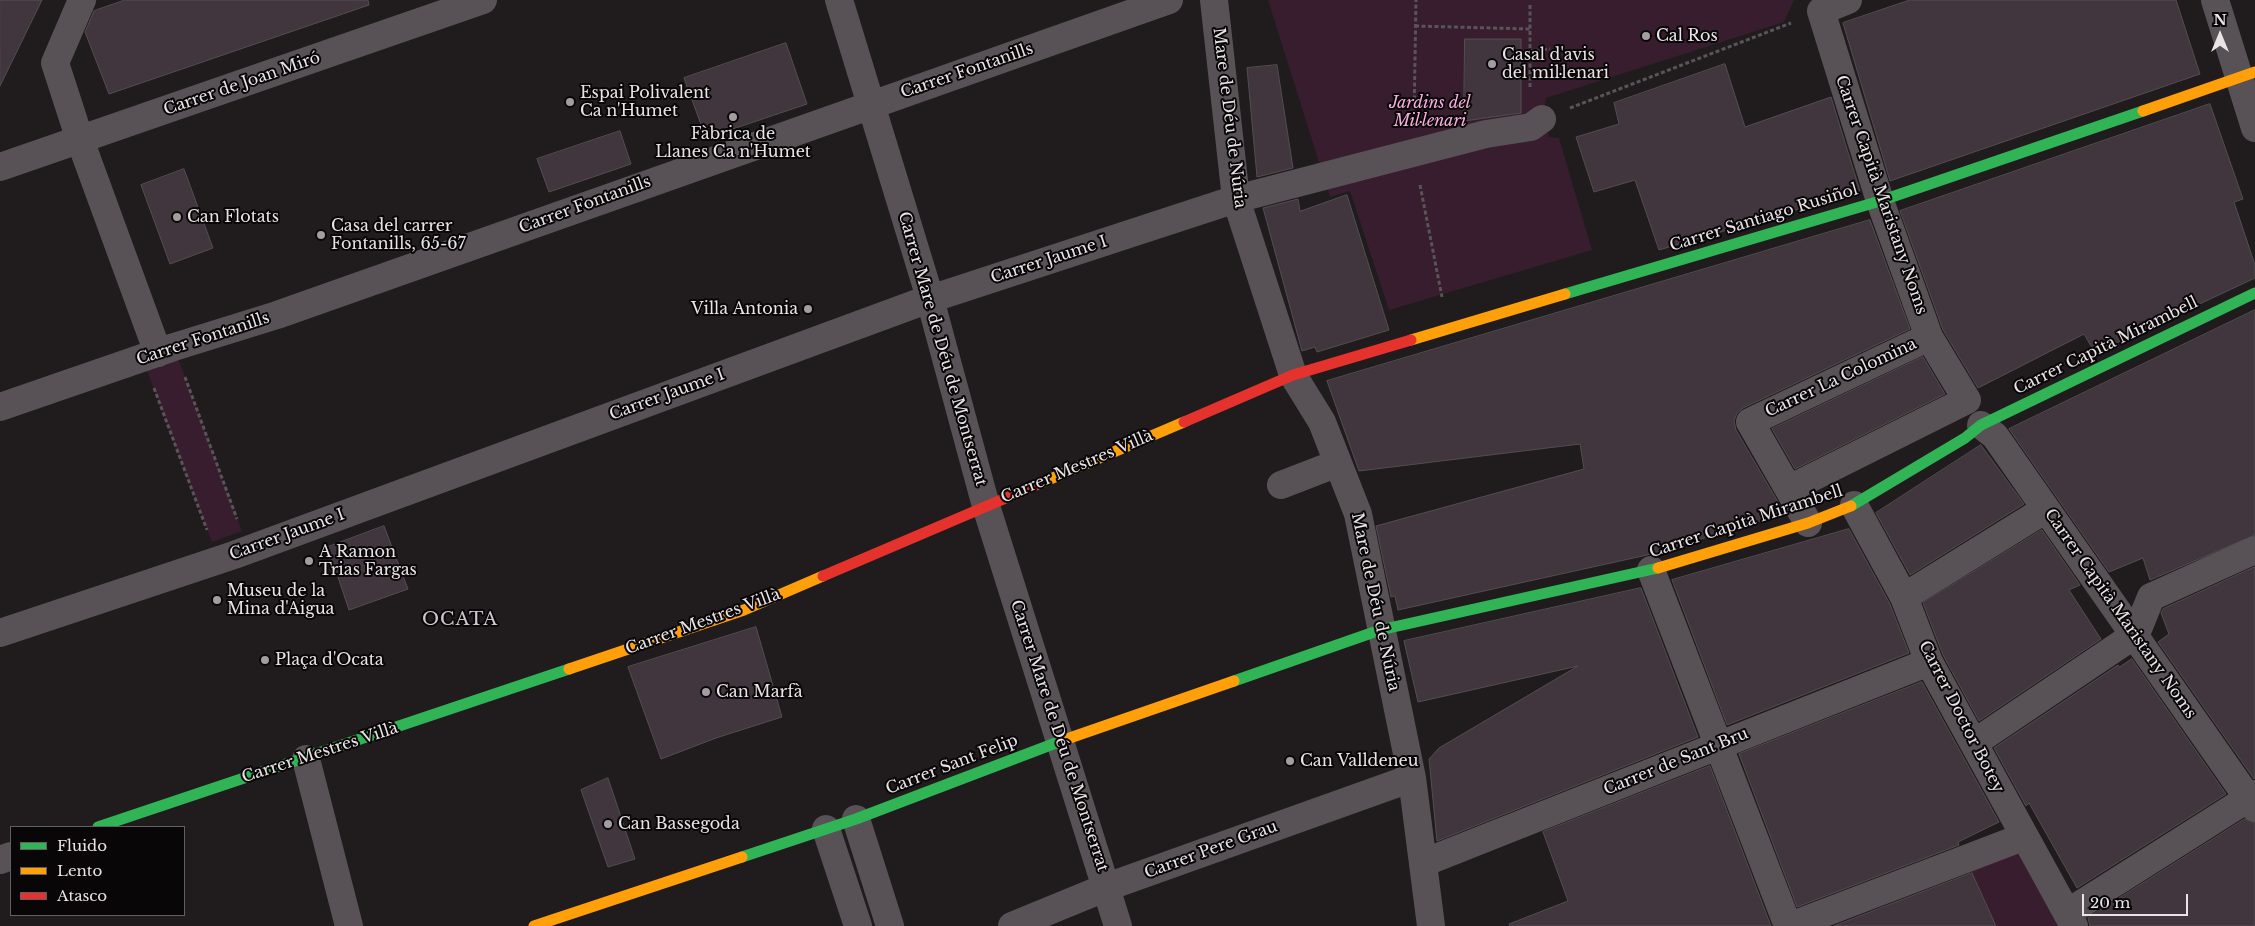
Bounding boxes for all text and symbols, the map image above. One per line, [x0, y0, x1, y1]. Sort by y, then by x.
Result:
north arrow [2195, 10, 2245, 60]
text: N [2213, 11, 2227, 29]
place label: Cal Ros [1656, 26, 1718, 46]
street label: Mare de Déu de Núria [1208, 27, 1250, 209]
marker: Cal Ros [1640, 30, 1652, 42]
street label: Carrer Fontanills [898, 39, 1036, 103]
place label: Casal d'avis del mil·lenari [1502, 45, 1609, 83]
street label: Carrer de Joan Miró [161, 48, 323, 120]
marker: Casal d'avis del mil·lenari [1486, 58, 1498, 70]
street label: Carrer Capità Maristany Noms [1831, 73, 1931, 317]
place label: Espai Polivalent Ca n'Humet [580, 83, 710, 121]
park label: Jardins del Mil·lenari [1389, 93, 1471, 131]
marker: Espai Polivalent Ca n'Humet [564, 96, 576, 108]
marker: Fàbrica de Llanes Ca n'Humet [727, 111, 739, 123]
place label: Fàbrica de Llanes Ca n'Humet [655, 124, 811, 162]
street label: Carrer Fontanills [517, 172, 653, 238]
street label: Carrer Santiago Rusiñol [1667, 180, 1861, 256]
place label: Can Flotats [187, 207, 279, 227]
street label: Carrer Mare de Déu de Montserrat [894, 210, 990, 488]
marker: Can Flotats [171, 211, 183, 223]
place label: Casa del carrer Fontanills, 65-67 [331, 216, 466, 254]
marker: Casa del carrer Fontanills, 65-67 [315, 229, 327, 241]
street label: Carrer Jaume I [988, 232, 1110, 288]
street label: Carrer Capità Mirambell [2011, 293, 2201, 399]
place label: Villa Antonia [691, 299, 798, 319]
marker: Villa Antonia [802, 303, 814, 315]
street label: Carrer Fontanills [134, 308, 272, 370]
street label: Carrer La Colomina [1762, 334, 1920, 422]
street label: Carrer Jaume I [607, 365, 727, 425]
street label: Carrer Mestres Villà [998, 426, 1156, 508]
street label: Carrer Capità Mirambell [1647, 482, 1845, 562]
street label: Carrer Jaume I [227, 505, 347, 565]
street label: Carrer Capità Maristany Noms [2040, 505, 2200, 723]
street label: Mare de Déu de Núria [1347, 511, 1403, 693]
place label: A Ramon Trias Fargas [319, 542, 417, 580]
marker: A Ramon Trias Fargas [303, 555, 315, 567]
place label: Museu de la Mina d'Aigua [227, 581, 334, 619]
street label: Carrer Mestres Villà [623, 585, 783, 659]
marker: Museu de la Mina d'Aigua [211, 594, 223, 606]
street label: Carrer Mare de Déu de Montserrat [1006, 598, 1112, 874]
district label: OCATA [421, 609, 499, 631]
street label: Carrer Doctor Botey [1914, 638, 2008, 796]
place label: Plaça d'Ocata [275, 650, 384, 670]
marker: Plaça d'Ocata [259, 654, 271, 666]
place label: Can Marfà [716, 682, 803, 702]
marker: Can Marfà [700, 686, 712, 698]
street label: Carrer Mestres Villà [239, 719, 401, 787]
street label: Carrer de Sant Bru [1601, 724, 1751, 800]
street label: Carrer Sant Felip [883, 731, 1021, 799]
place label: Can Valldeneu [1300, 751, 1418, 771]
marker: Can Valldeneu [1284, 755, 1296, 767]
place label: Can Bassegoda [618, 814, 740, 834]
street label: Carrer Pere Grau [1142, 817, 1280, 883]
marker: Can Bassegoda [602, 818, 614, 830]
legend [10, 826, 185, 916]
text: Fluido [57, 836, 107, 855]
text: Lento [57, 861, 102, 880]
scale bar [2085, 884, 2191, 916]
text: Atasco [57, 886, 107, 905]
text: 20 m [2090, 893, 2130, 912]

